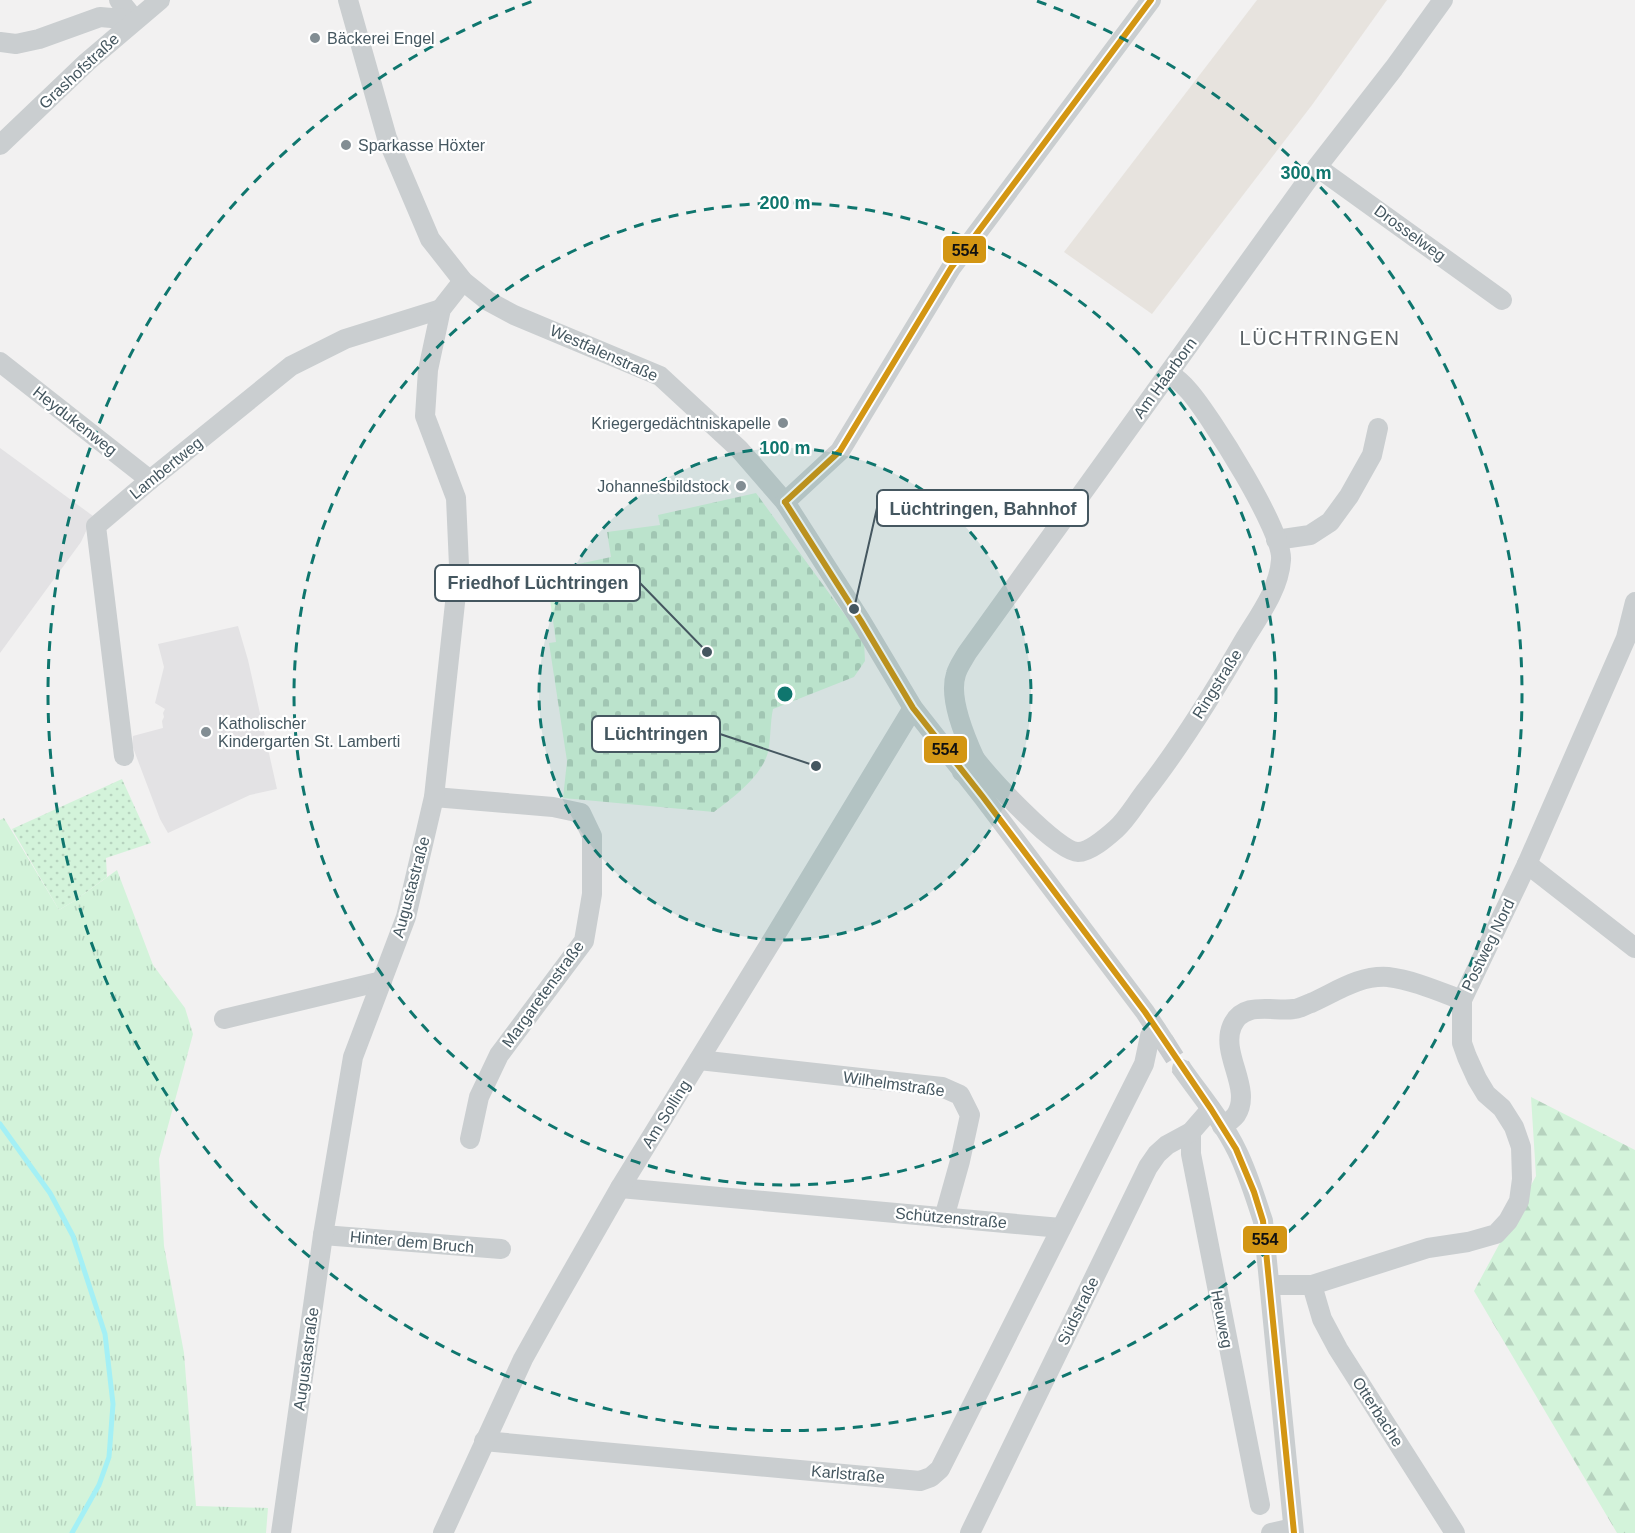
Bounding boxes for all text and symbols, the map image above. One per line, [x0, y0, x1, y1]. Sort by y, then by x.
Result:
street label: Grashofstraße [36, 30, 122, 112]
place label: Bäckerei Engel [327, 30, 435, 47]
marker: Bäckerei Engel [308, 31, 322, 45]
place label: Sparkasse Höxter [358, 137, 486, 154]
marker: Sparkasse Höxter [339, 138, 353, 152]
text: 300 m [1280, 163, 1332, 183]
text: 200 m [759, 193, 811, 213]
street label: Drosselweg [1371, 202, 1449, 264]
line badge: 554 [942, 235, 987, 264]
text: 554 [952, 242, 978, 259]
street label: Westfalenstraße [547, 322, 661, 384]
district label: LÜCHTRINGEN [1240, 327, 1400, 349]
street label: Am Haarborn [1130, 335, 1200, 421]
street label: Heydukenweg [30, 383, 120, 459]
place label: Kriegergedächtniskapelle [591, 415, 771, 432]
marker: Kriegergedächtniskapelle [776, 416, 790, 430]
street label: Lambertweg [126, 434, 206, 502]
text: 100 m [759, 438, 811, 458]
place label: Johannesbildstock [597, 478, 730, 495]
marker: Johannesbildstock [734, 479, 748, 493]
callout: Lüchtringen, Bahnhof [877, 490, 1088, 526]
text: Lüchtringen, Bahnhof [890, 499, 1077, 519]
callout: Friedhof Lüchtringen [435, 565, 640, 601]
text: Friedhof Lüchtringen [448, 573, 628, 593]
street label: Ringstraße [1189, 646, 1245, 722]
centre of rings [775, 684, 795, 704]
place label: Katholischer Kindergarten St. Lamberti [218, 715, 400, 750]
callout: Lüchtringen [592, 716, 720, 752]
text: Lüchtringen [604, 724, 708, 744]
marker: Katholischer Kindergarten St. Lamberti [199, 725, 213, 739]
line badge: 554 [923, 735, 968, 764]
text: 554 [932, 741, 958, 758]
street label: Augustastraße [389, 834, 433, 939]
street label: Postweg Nord [1458, 896, 1518, 994]
street label: Margaretenstraße [499, 937, 587, 1050]
street label: Wilhelmstraße [842, 1068, 946, 1100]
street label: Am Solling [639, 1077, 693, 1151]
street label: Schützenstraße [894, 1205, 1008, 1231]
line badge: 554 [1242, 1225, 1288, 1254]
street label: Hinter dem Bruch [349, 1228, 475, 1256]
text: 554 [1252, 1231, 1278, 1248]
street label: Südstraße [1054, 1274, 1102, 1348]
street label: Heuweg [1208, 1289, 1236, 1349]
street label: Augustastraße [290, 1306, 322, 1412]
street label: Otterbache [1349, 1374, 1407, 1450]
street label: Karlstraße [811, 1462, 886, 1486]

